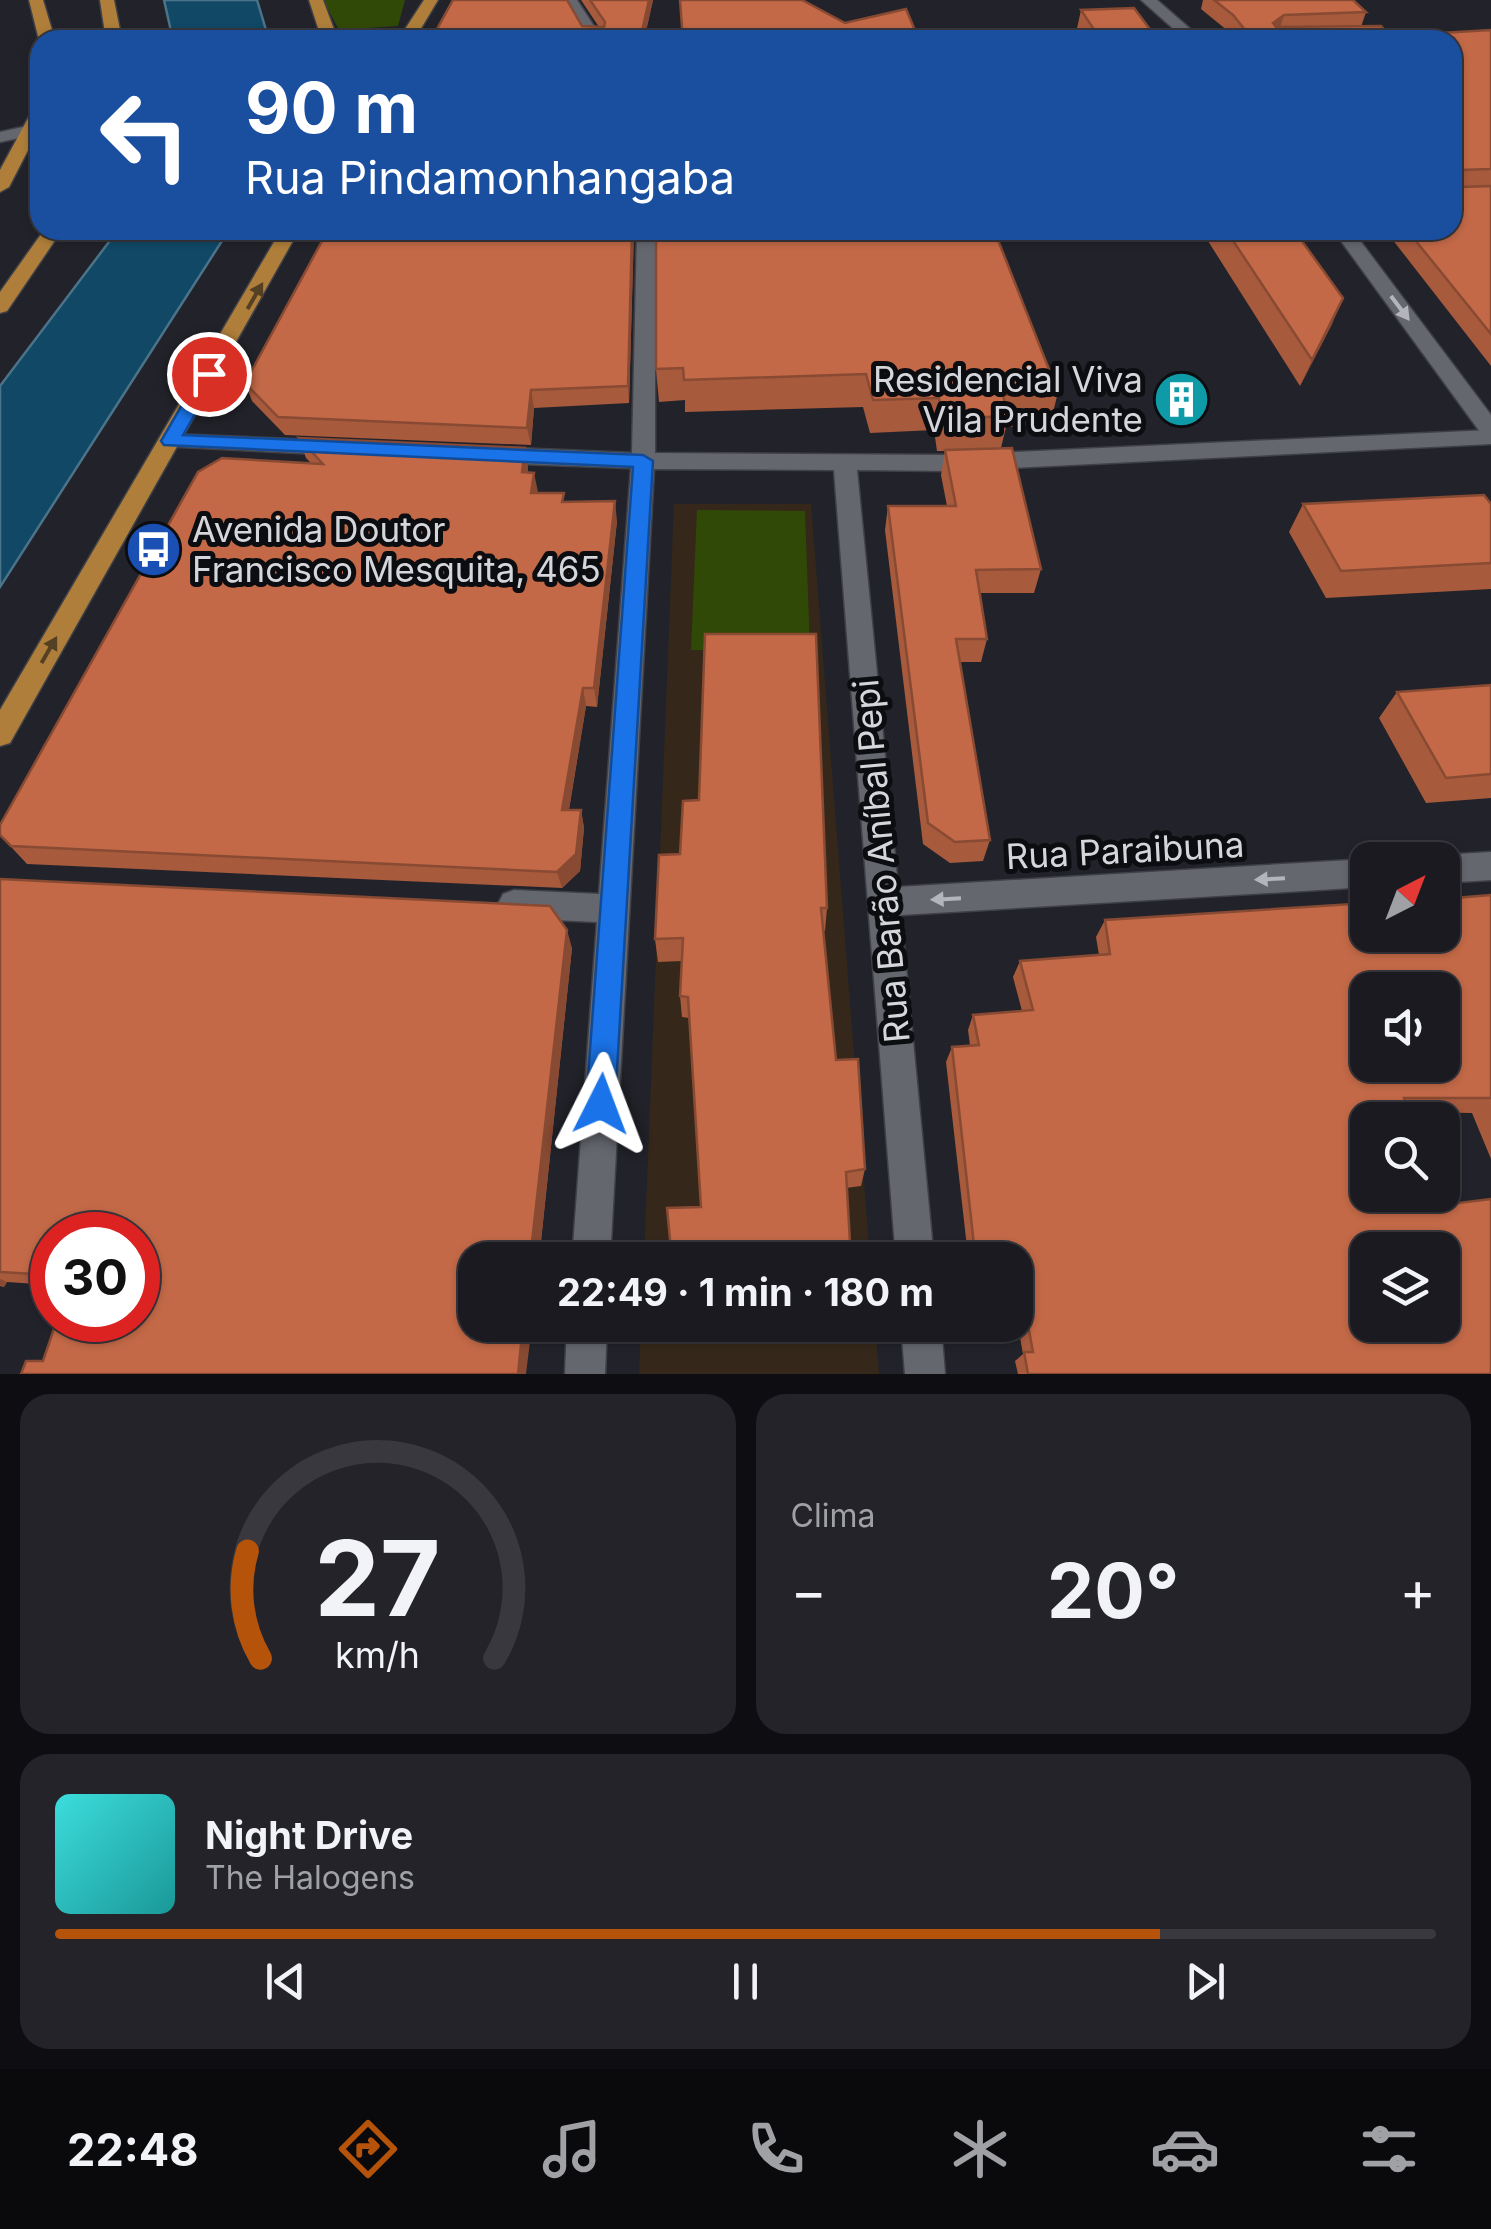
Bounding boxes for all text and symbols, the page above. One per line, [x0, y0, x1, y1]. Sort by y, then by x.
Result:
text: 90 m [245, 65, 418, 150]
icon: left [80, 70, 210, 200]
text: Rua Pindamonhangaba [245, 150, 735, 205]
one-way arrow [245, 282, 263, 310]
one-way arrow [1390, 295, 1409, 321]
pin [167, 332, 252, 417]
icon: arrive [182, 347, 237, 402]
place label: Residencial Viva Vila Prudente [873, 358, 1143, 440]
building icon: Residencial Viva Vila Prudente [1152, 369, 1212, 429]
place label: Avenida Doutor Francisco Mesquita, 465 [192, 508, 601, 590]
bus stop icon: Avenida Doutor Francisco Mesquita, 465 [123, 519, 183, 579]
one-way arrow [40, 636, 57, 665]
street label: Rua Barão Aníbal Pepi [844, 678, 918, 1044]
street label: Rua Paraibuna [1005, 823, 1245, 877]
north arrow [1350, 842, 1460, 952]
map controls [1350, 842, 1460, 1342]
one-way arrow [1254, 871, 1286, 887]
one-way arrow [929, 891, 961, 907]
button: sound [1350, 972, 1460, 1082]
position arrow [549, 1052, 653, 1156]
button: search [1350, 1102, 1460, 1212]
speed limit sign: 30 [30, 1212, 160, 1342]
button: layers [1350, 1232, 1460, 1342]
text: 22:49 · 1 min · 180 m [557, 1269, 934, 1315]
text: Clima [791, 1496, 875, 1535]
text: 27 [315, 1515, 441, 1641]
text: 20° [1047, 1545, 1179, 1636]
text: − [791, 1558, 827, 1624]
text: + [1400, 1558, 1436, 1624]
text: km/h [335, 1633, 420, 1677]
text: Night Drive [205, 1812, 413, 1858]
text: The Halogens [205, 1858, 415, 1897]
icon: previous [258, 1954, 313, 2009]
icon: pause [718, 1954, 773, 2009]
icon: next [1178, 1954, 1233, 2009]
icon: directions [333, 2114, 403, 2184]
icon: music [537, 2114, 607, 2184]
icon: phone [741, 2114, 811, 2184]
icon: climate [945, 2114, 1015, 2184]
icon: car [1150, 2114, 1220, 2184]
icon: filters [1354, 2114, 1424, 2184]
text: 22:48 [67, 2122, 199, 2177]

